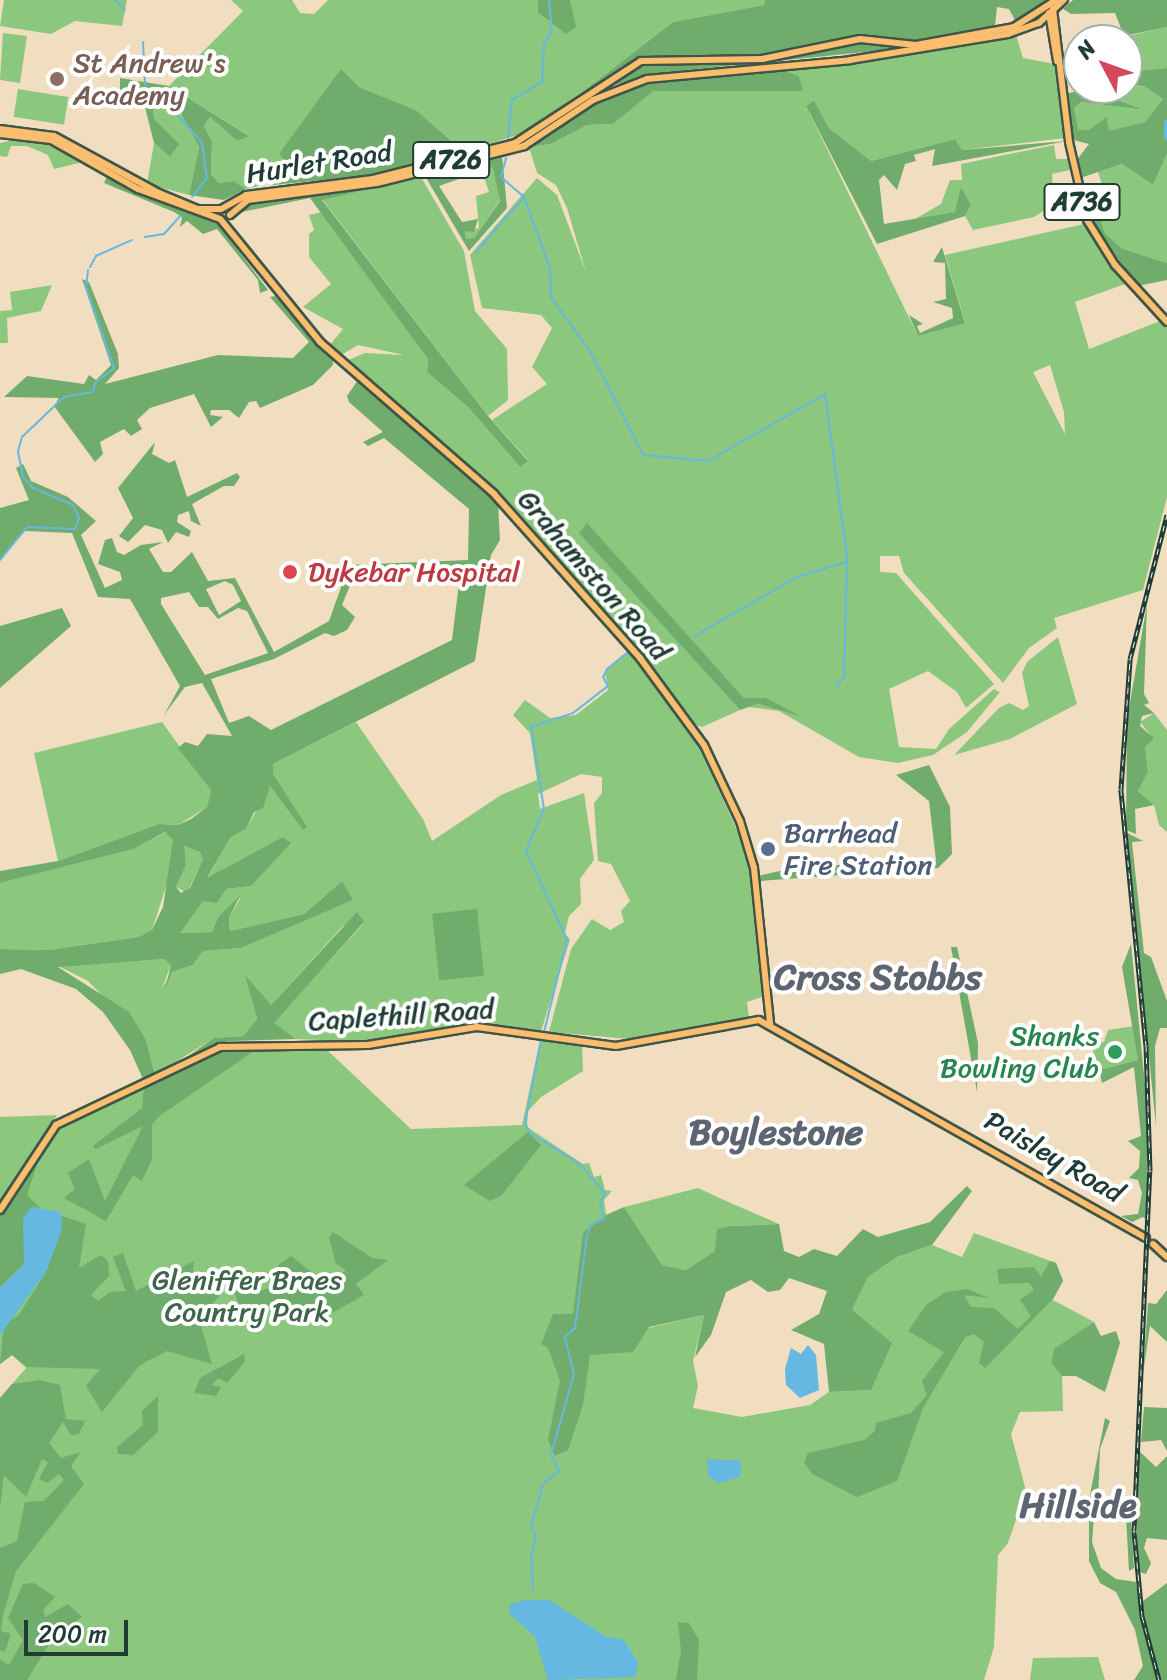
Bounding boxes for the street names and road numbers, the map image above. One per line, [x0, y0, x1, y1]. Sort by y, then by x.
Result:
street label: Hurlet Road [244, 135, 394, 191]
road number: A726 [411, 138, 491, 182]
road number: A736 [1042, 180, 1122, 224]
street label: Grahamston Road [511, 483, 677, 667]
street label: Caplethill Road [307, 992, 495, 1038]
street label: Paisley Road [979, 1104, 1129, 1210]

